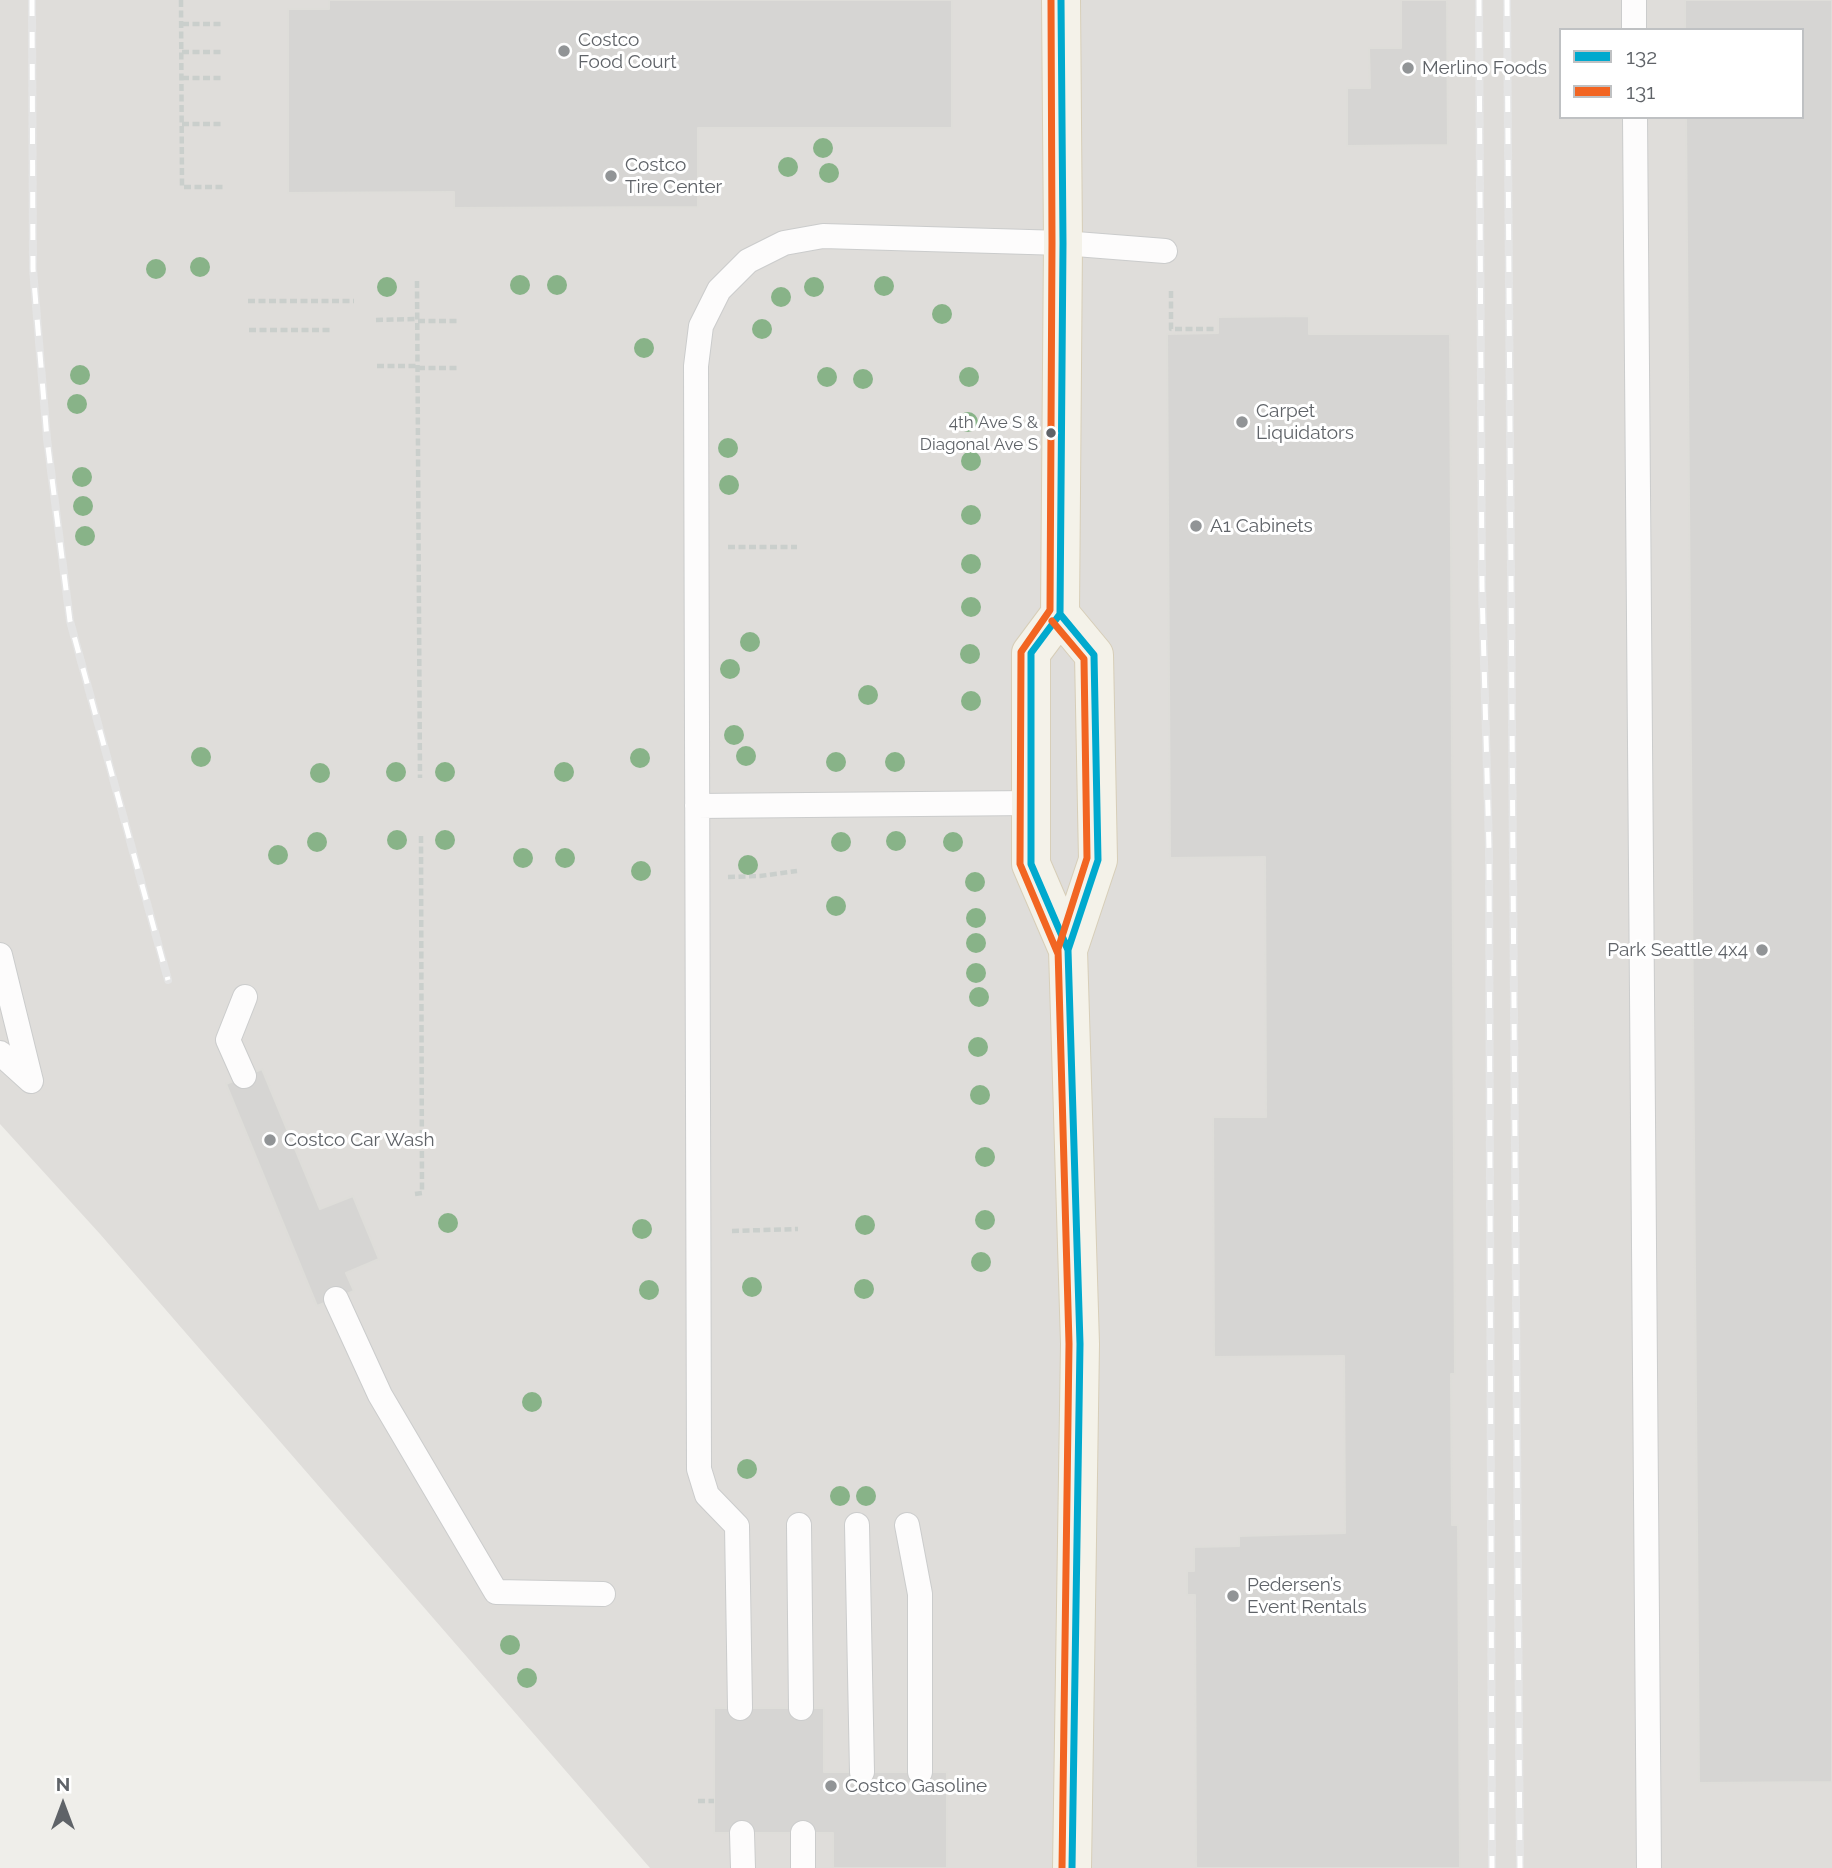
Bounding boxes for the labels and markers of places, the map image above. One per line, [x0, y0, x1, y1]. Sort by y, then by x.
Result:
place label: Costco Food Court [578, 29, 677, 73]
marker: Costco Food Court [556, 43, 572, 59]
place label: Merlino Foods [1422, 57, 1547, 79]
marker: Merlino Foods [1400, 60, 1416, 76]
place label: Costco Tire Center [625, 154, 722, 198]
marker: Costco Tire Center [603, 168, 619, 184]
place label: Carpet Liquidators [1256, 400, 1354, 444]
place label: 4th Ave S & Diagonal Ave S [920, 413, 1038, 453]
marker: Carpet Liquidators [1234, 414, 1250, 430]
marker: 4th Ave S & Diagonal Ave S [1044, 426, 1058, 440]
place label: A1 Cabinets [1210, 515, 1313, 537]
marker: A1 Cabinets [1188, 518, 1204, 534]
place label: Park Seattle 4x4 [1607, 939, 1748, 961]
marker: Park Seattle 4x4 [1754, 942, 1770, 958]
place label: Costco Car Wash [284, 1129, 435, 1151]
marker: Costco Car Wash [262, 1132, 278, 1148]
place label: Pedersen’s Event Rentals [1247, 1574, 1367, 1618]
marker: Pedersen’s Event Rentals [1225, 1588, 1241, 1604]
place label: Costco Gasoline [845, 1775, 987, 1797]
marker: Costco Gasoline [823, 1778, 839, 1794]

